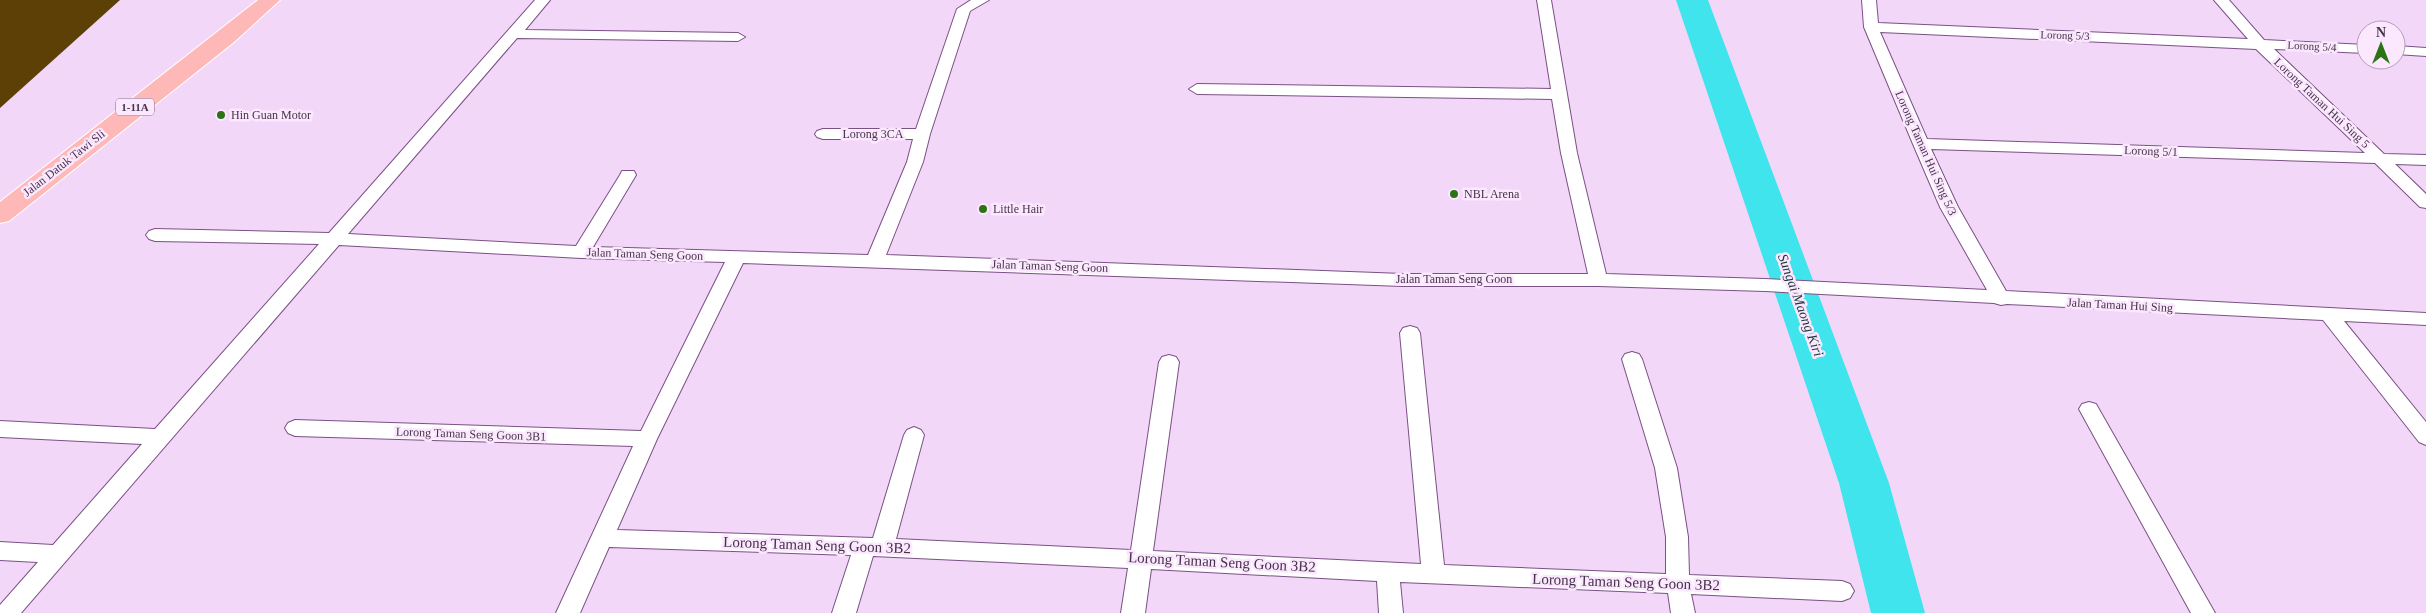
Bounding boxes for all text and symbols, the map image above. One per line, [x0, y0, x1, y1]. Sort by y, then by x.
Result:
north arrow [2356, 20, 2406, 70]
text: N [2376, 25, 2386, 40]
street label: Lorong 5/3 [2040, 28, 2090, 42]
street label: Lorong 5/4 [2287, 39, 2337, 53]
street label: Lorong Taman Hui Sing 5 [2271, 55, 2373, 151]
street label: Lorong Taman Hui Sing 5/3 [1892, 89, 1960, 217]
road number: 1-11A [116, 98, 154, 115]
place label: Hin Guan Motor [231, 108, 311, 122]
marker: Hin Guan Motor [215, 109, 227, 121]
street label: Jalan Datuk Tawi Sli [20, 126, 108, 199]
street label: Lorong 3CA [843, 127, 904, 141]
street label: Lorong 5/1 [2124, 143, 2178, 159]
place label: NBL Arena [1464, 187, 1520, 201]
marker: NBL Arena [1448, 188, 1460, 200]
place label: Little Hair [993, 202, 1043, 216]
marker: Little Hair [977, 203, 989, 215]
street label: Jalan Taman Seng Goon [586, 245, 704, 263]
water label: Sungai Maong Kiri [1775, 252, 1826, 359]
street label: Jalan Taman Seng Goon [991, 257, 1109, 275]
street label: Jalan Taman Seng Goon [1396, 272, 1512, 286]
street label: Jalan Taman Hui Sing [2067, 295, 2173, 315]
street label: Lorong Taman Seng Goon 3B1 [396, 424, 546, 444]
street label: Lorong Taman Seng Goon 3B2 [723, 534, 911, 556]
street label: Lorong Taman Seng Goon 3B2 [1128, 549, 1316, 575]
street label: Lorong Taman Seng Goon 3B2 [1532, 571, 1720, 593]

